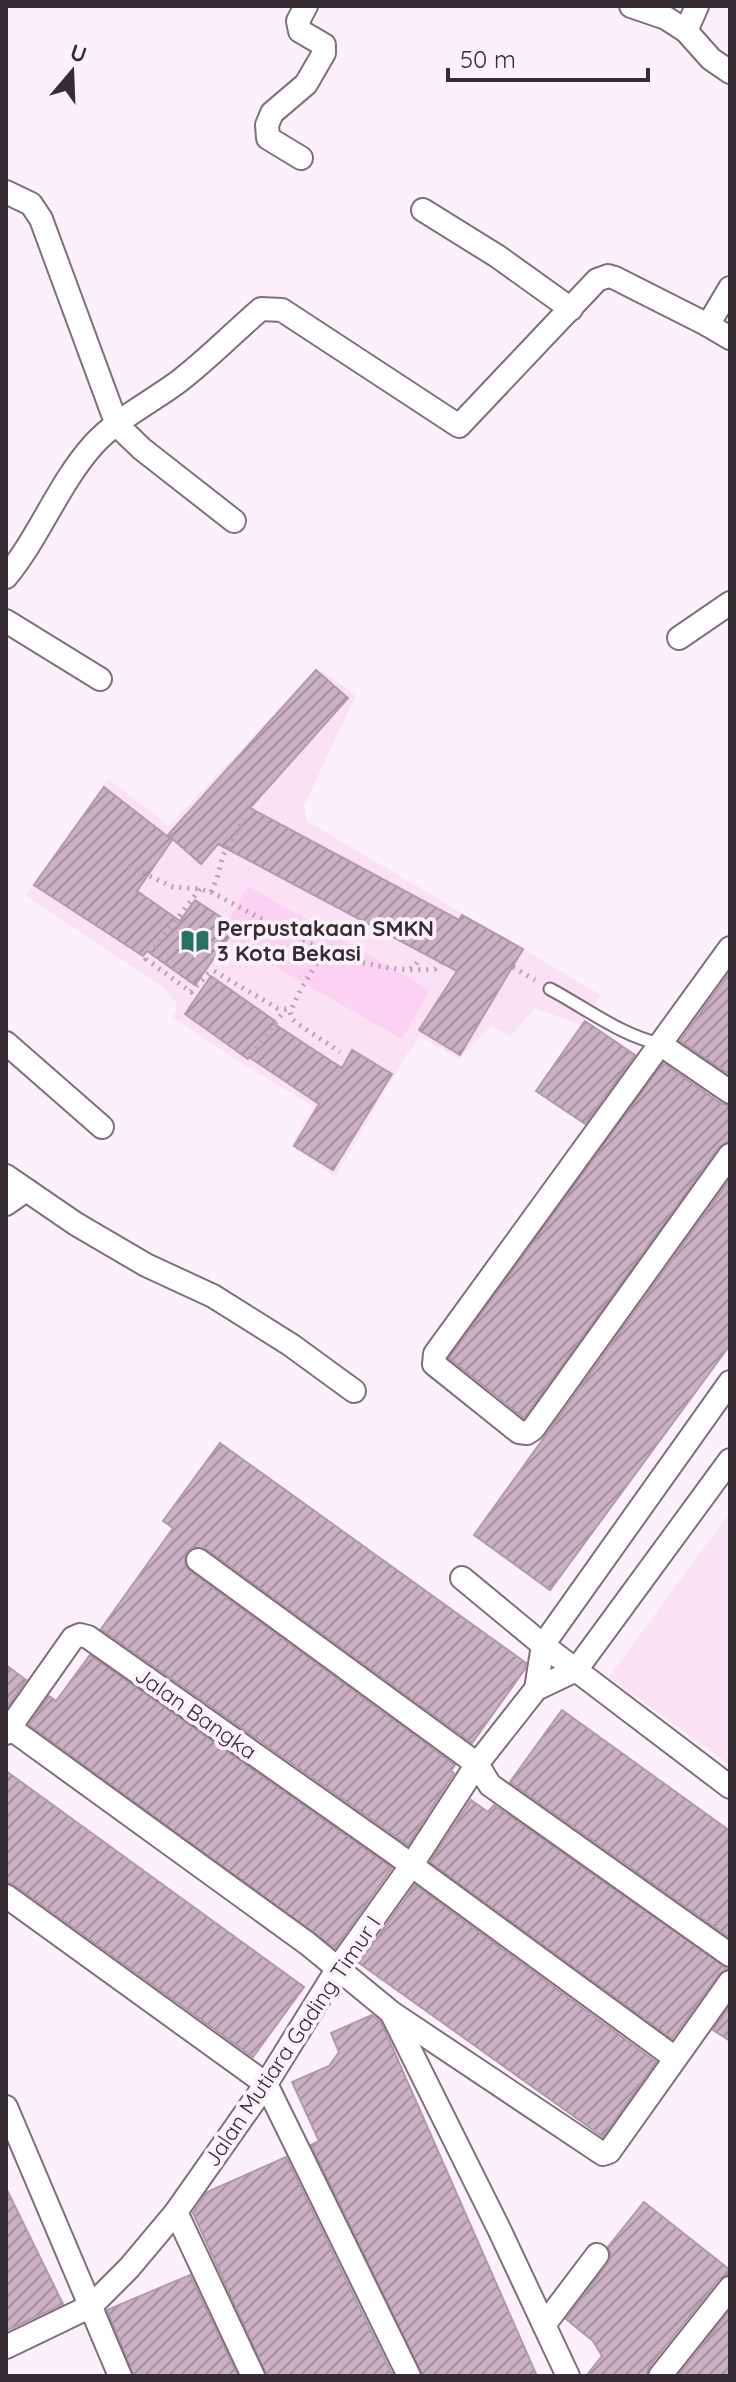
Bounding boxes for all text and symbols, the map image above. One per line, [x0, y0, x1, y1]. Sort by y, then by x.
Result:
north arrow [32, 32, 112, 112]
scale bar [448, 32, 648, 82]
text: U [67, 37, 90, 69]
text: 50 m [460, 44, 516, 74]
place label: Perpustakaan SMKN 3 Kota Bekasi [217, 914, 434, 967]
library icon: Perpustakaan SMKN 3 Kota Bekasi [180, 926, 210, 956]
street label: Jalan Bangka [130, 1661, 262, 1765]
street label: Jalan Mutiara Gading Timur I [197, 1910, 387, 2172]

